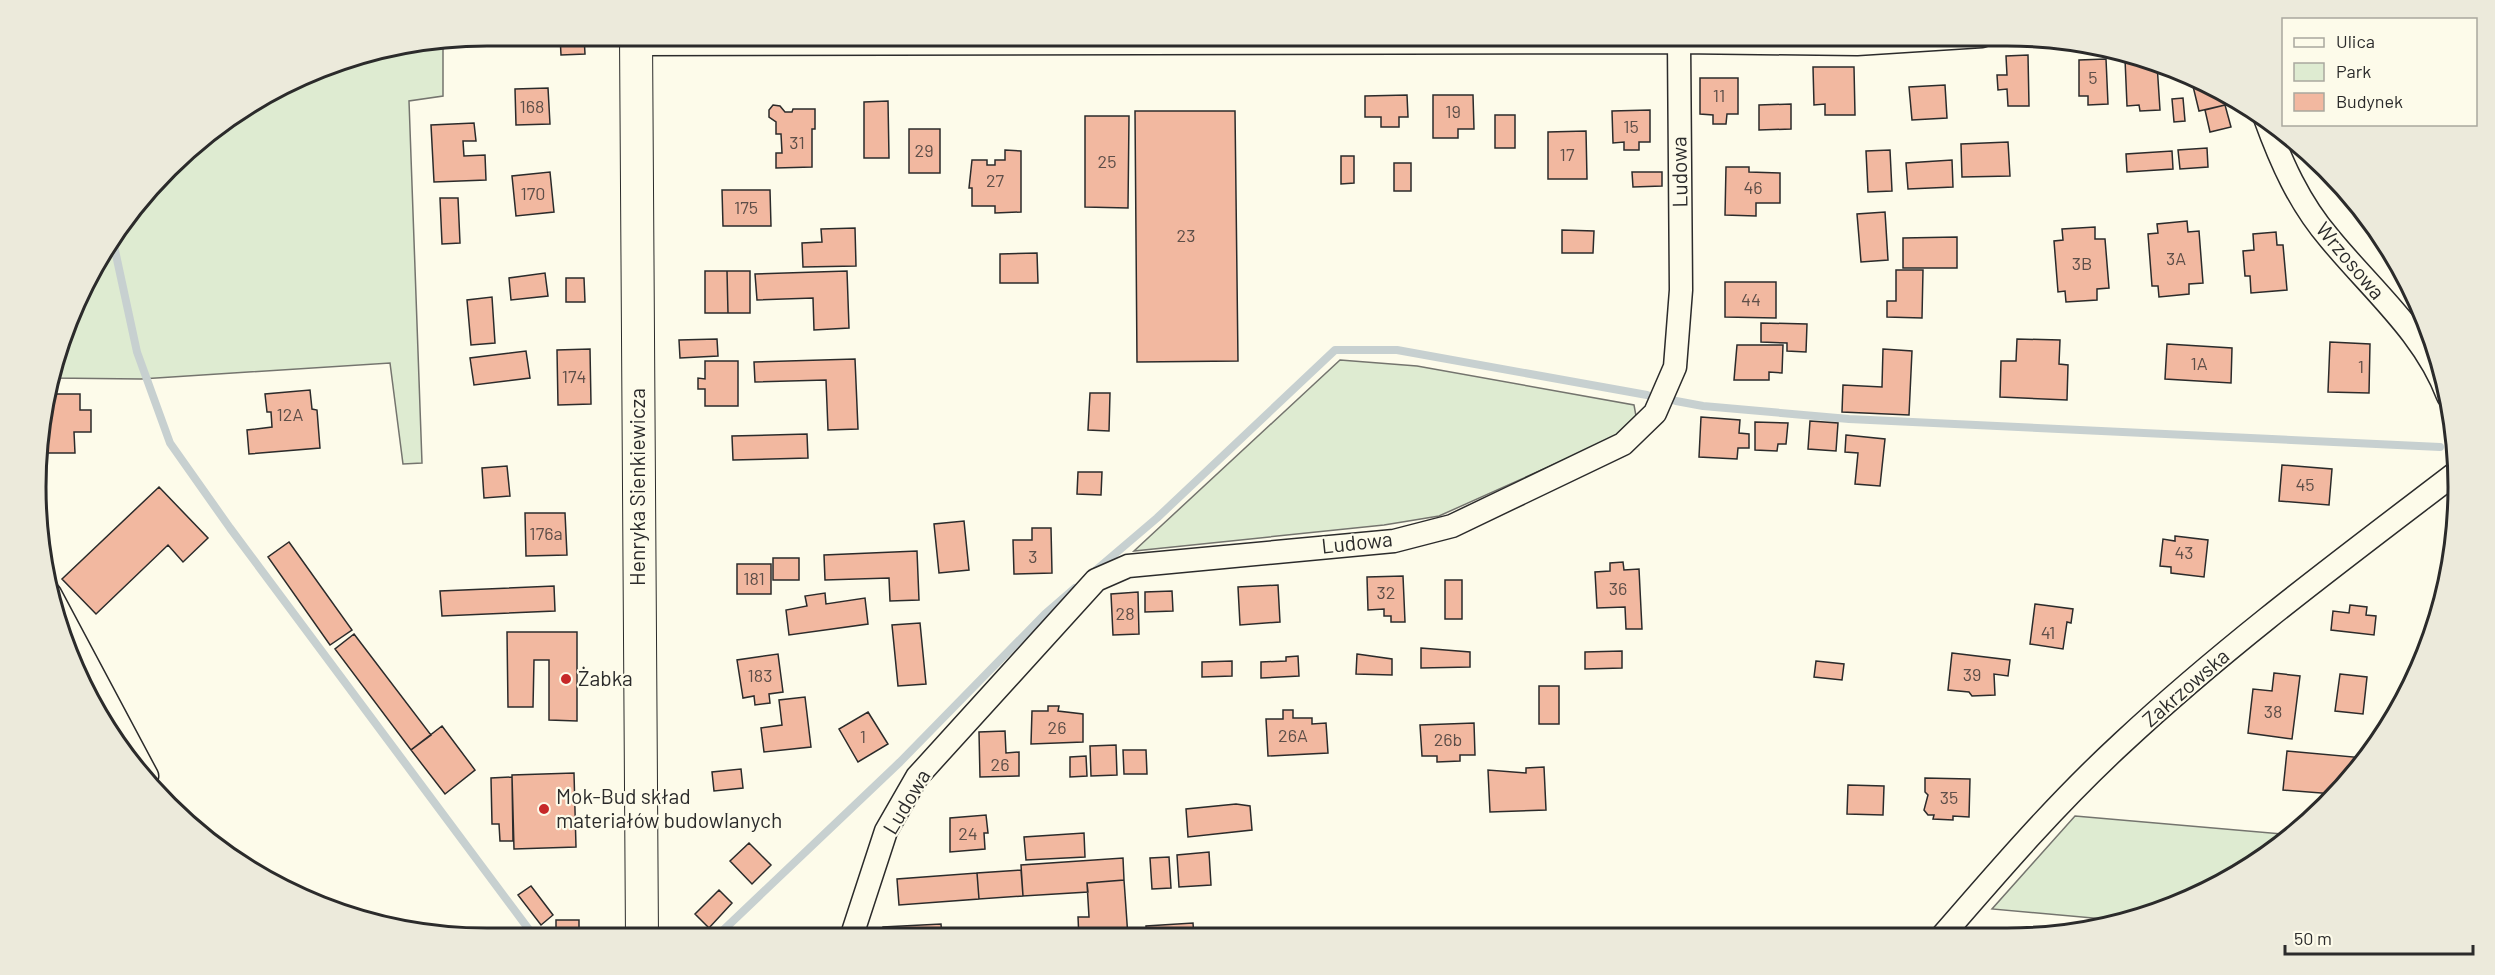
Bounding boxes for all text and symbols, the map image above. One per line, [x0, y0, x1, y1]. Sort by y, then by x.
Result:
legend [2282, 18, 2477, 126]
text: Ulica [2336, 30, 2375, 52]
text: Park [2336, 60, 2371, 82]
house number: 5 [2088, 66, 2098, 88]
house number: 11 [1713, 84, 1725, 106]
text: Budynek [2336, 90, 2403, 112]
house number: 168 [520, 95, 544, 117]
house number: 19 [1445, 100, 1461, 122]
house number: 15 [1623, 115, 1639, 137]
house number: 31 [789, 131, 805, 153]
street label: Ludowa [1665, 136, 1692, 208]
house number: 29 [914, 139, 934, 161]
house number: 17 [1560, 143, 1575, 165]
house number: 25 [1098, 150, 1116, 172]
house number: 27 [986, 169, 1005, 191]
house number: 46 [1743, 176, 1763, 198]
house number: 170 [521, 182, 545, 204]
house number: 175 [734, 196, 758, 218]
street label: Wrzosowa [2312, 216, 2391, 304]
house number: 23 [1177, 224, 1195, 246]
house number: 3A [2166, 247, 2186, 269]
house number: 3B [2072, 252, 2092, 274]
house number: 44 [1741, 288, 1761, 310]
house number: 1A [2190, 352, 2208, 374]
house number: 1 [2358, 355, 2364, 377]
house number: 174 [562, 365, 586, 387]
street label: Henryka Sienkiewicza [624, 388, 649, 586]
house number: 12A [277, 403, 304, 425]
house number: 45 [2295, 473, 2315, 495]
house number: 176a [529, 522, 563, 544]
street label: Ludowa [1320, 525, 1394, 558]
house number: 43 [2174, 541, 2194, 563]
house number: 3 [1028, 545, 1038, 567]
house number: 181 [743, 567, 765, 589]
house number: 36 [1609, 577, 1627, 599]
house number: 32 [1377, 581, 1395, 603]
house number: 28 [1115, 602, 1135, 624]
house number: 41 [2041, 621, 2055, 643]
street label: Zakrzowska [2137, 642, 2233, 731]
house number: 39 [1963, 663, 1981, 685]
house number: 183 [748, 664, 772, 686]
place label: Żabka [578, 665, 633, 690]
marker: Żabka [559, 672, 573, 686]
house number: 38 [2264, 700, 2282, 722]
house number: 26 [1048, 716, 1066, 738]
house number: 26A [1278, 724, 1308, 746]
house number: 1 [860, 725, 866, 747]
house number: 26b [1434, 728, 1462, 750]
house number: 26 [991, 753, 1009, 775]
street label: Ludowa [877, 764, 935, 838]
place label: Mok-Bud skład materiałów budowlanych [556, 783, 782, 832]
house number: 35 [1940, 786, 1958, 808]
marker: Mok-Bud skład materiałów budowlanych [537, 802, 551, 816]
house number: 24 [958, 822, 978, 844]
scale bar [2285, 918, 2472, 956]
text: 50 m [2294, 927, 2332, 949]

